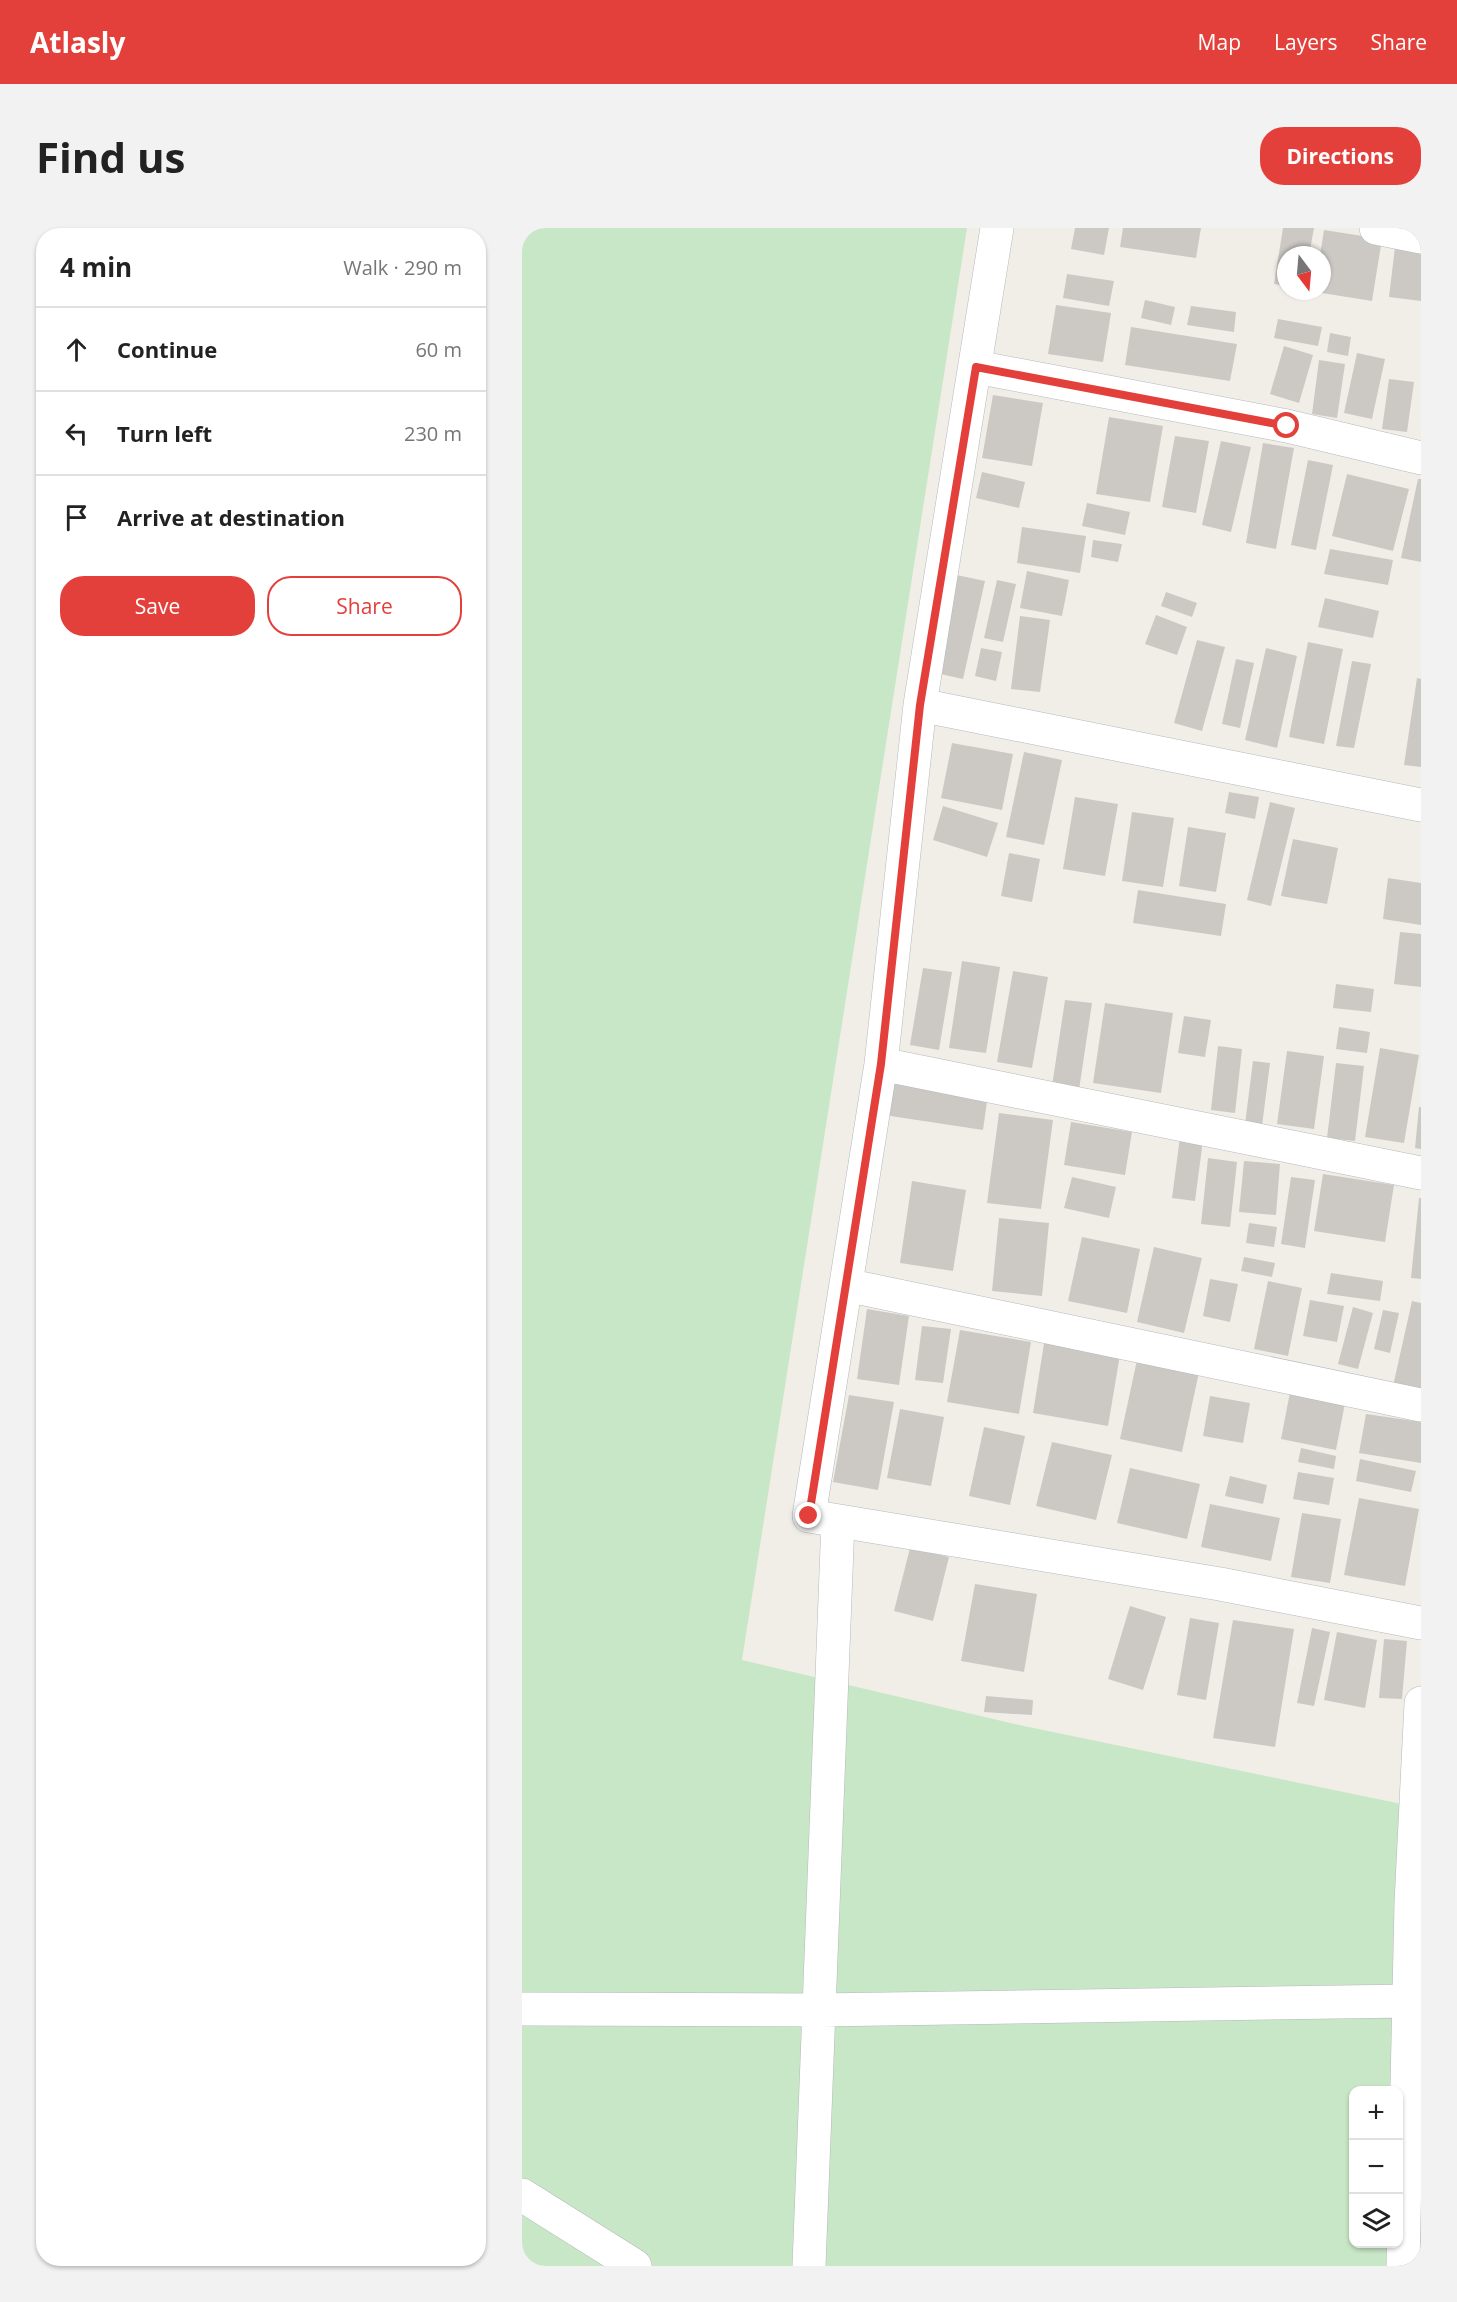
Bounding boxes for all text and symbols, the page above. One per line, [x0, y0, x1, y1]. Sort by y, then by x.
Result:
text: Atlasly [30, 23, 125, 61]
text: Map [1198, 28, 1241, 56]
text: Layers [1274, 28, 1338, 56]
text: Share [1371, 28, 1427, 56]
button: Directions [1260, 127, 1421, 185]
text: Find us [36, 128, 185, 185]
north arrow [1277, 246, 1331, 300]
text: 4 min [60, 249, 132, 285]
text: Walk · 290 m [343, 254, 462, 281]
icon: ahead [60, 333, 93, 366]
text: Continue [117, 334, 217, 364]
text: 60 m [415, 336, 462, 363]
route start [1273, 412, 1299, 438]
icon: left [60, 417, 93, 450]
text: Turn left [117, 418, 212, 448]
text: 230 m [404, 420, 462, 447]
icon: arrive [60, 501, 93, 534]
text: Arrive at destination [117, 502, 345, 532]
button: Save [60, 576, 255, 636]
button: Share [267, 576, 462, 636]
route end [795, 1502, 821, 1528]
map controls [1349, 2086, 1403, 2248]
button: + [1349, 2086, 1403, 2140]
button: − [1349, 2140, 1403, 2194]
button: layers [1349, 2194, 1403, 2248]

